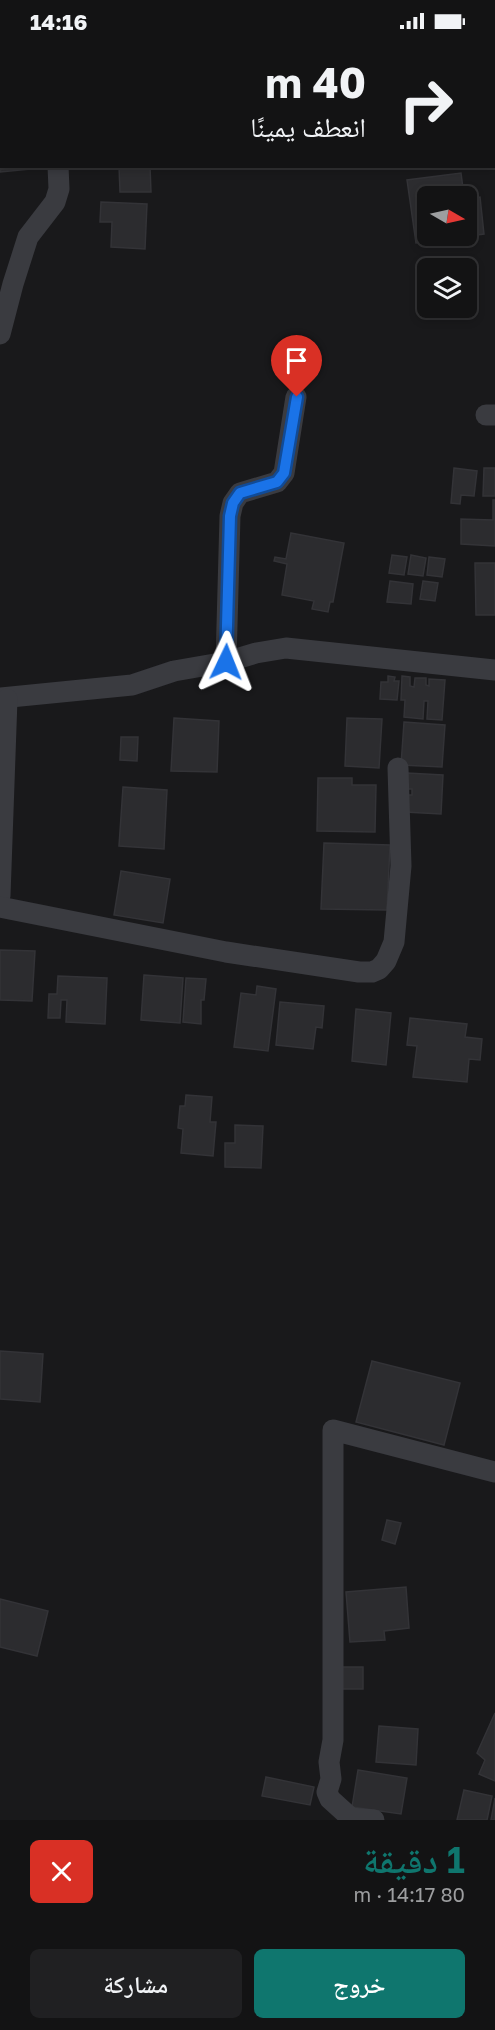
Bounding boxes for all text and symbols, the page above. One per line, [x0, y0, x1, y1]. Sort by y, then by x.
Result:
text: 14:16 [30, 8, 87, 35]
text: 40 m [265, 57, 366, 107]
icon: right [387, 66, 465, 144]
text: انعطف يمينًا [250, 111, 366, 143]
north arrow [417, 186, 477, 246]
map controls [417, 186, 477, 318]
button: layers [417, 258, 477, 318]
pin [271, 335, 322, 397]
icon: arrive [280, 344, 313, 377]
position arrow [194, 630, 258, 694]
text: 1 دقيقة [363, 1838, 465, 1881]
button: close [30, 1840, 93, 1903]
text: 80 m · 14:17 [353, 1882, 465, 1906]
button: مشاركة [30, 1949, 242, 2018]
button: خروج [254, 1949, 465, 2018]

